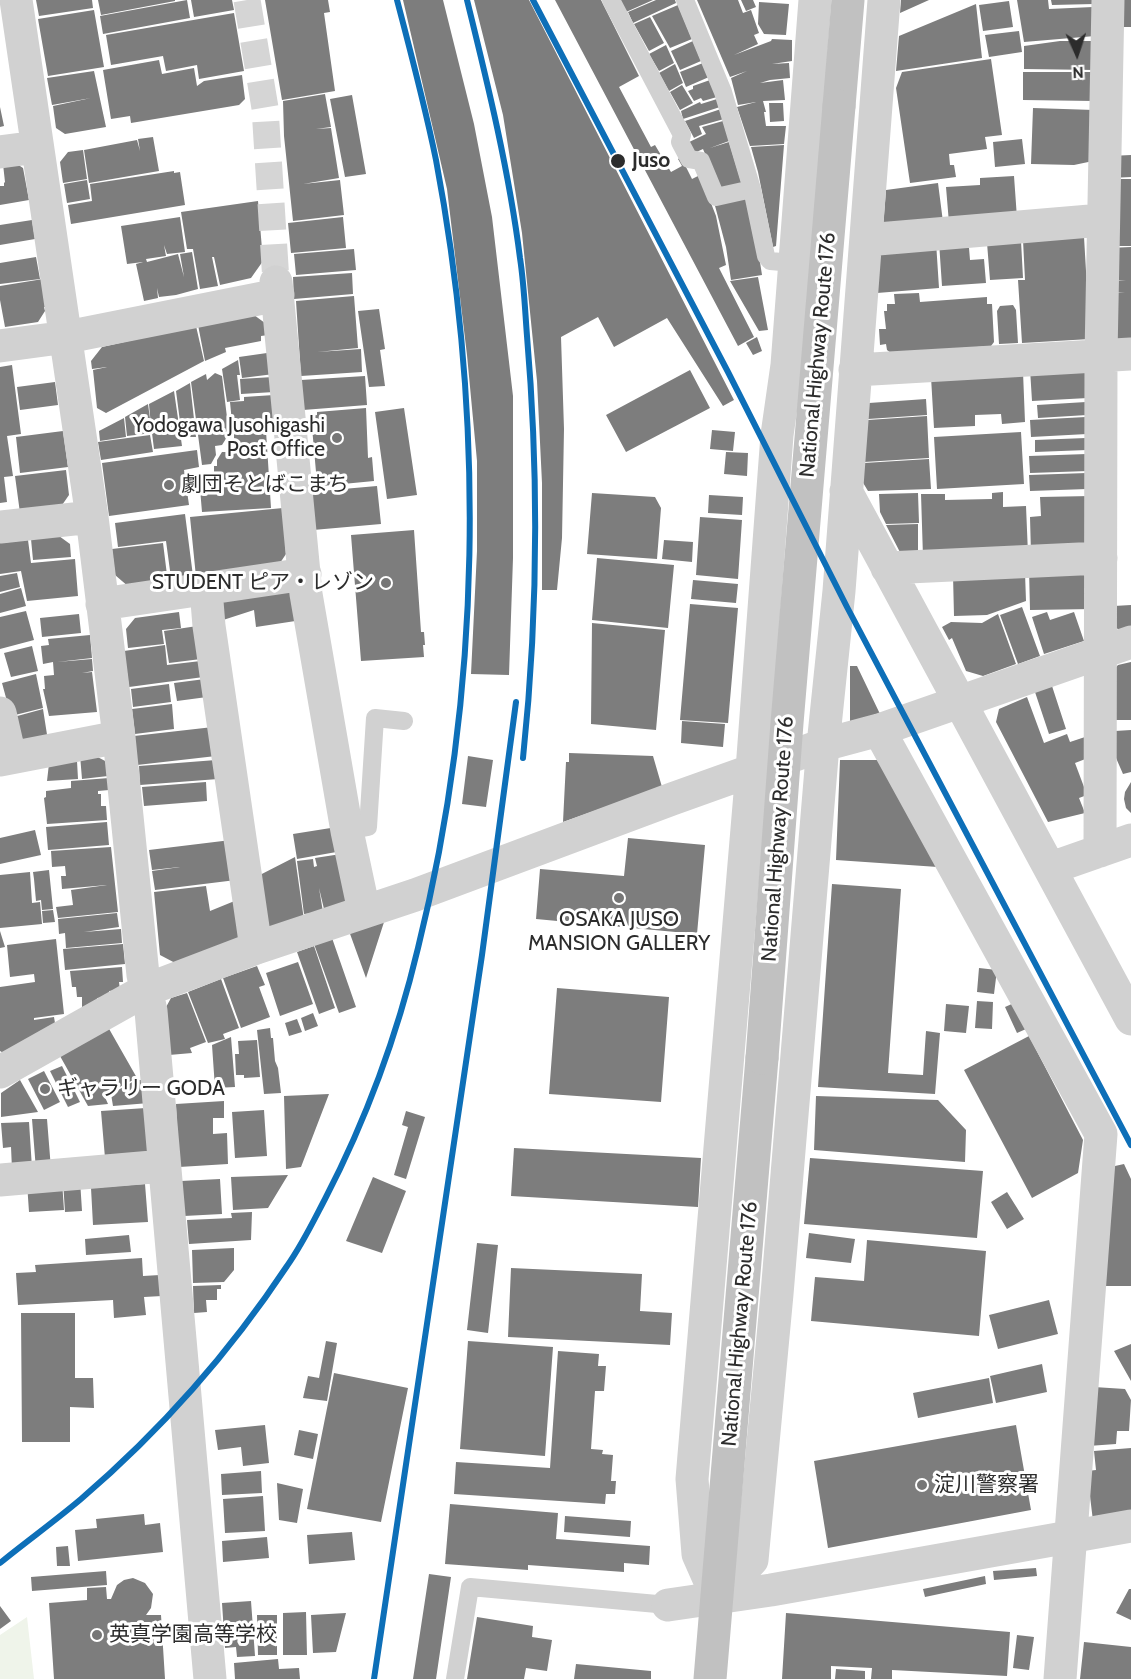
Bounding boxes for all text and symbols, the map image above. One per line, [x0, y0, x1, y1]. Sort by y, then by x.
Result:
north arrow [1047, 24, 1107, 84]
text: N [1072, 63, 1084, 82]
place label: Juso [632, 148, 670, 174]
marker: Juso [609, 152, 627, 170]
street label: National Highway Route 176 [795, 231, 841, 479]
place label: Yodogawa Jusohigashi Post Office [133, 413, 325, 463]
marker: Yodogawa Jusohigashi Post Office [330, 431, 344, 445]
place label: 劇団そとばこまち [181, 472, 349, 498]
marker: 劇団そとばこまち [162, 478, 176, 492]
place label: STUDENT ピア・レゾン [152, 570, 374, 596]
marker: STUDENT ピア・レゾン [379, 576, 393, 590]
street label: National Highway Route 176 [757, 715, 799, 963]
marker: OSAKA JUSO MANSION GALLERY [612, 891, 626, 905]
place label: OSAKA JUSO MANSION GALLERY [528, 907, 710, 957]
place label: ギャラリー GODA [57, 1076, 225, 1102]
marker: ギャラリー GODA [38, 1082, 52, 1096]
street label: National Highway Route 176 [717, 1200, 763, 1448]
place label: 淀川警察署 [934, 1472, 1039, 1498]
marker: 淀川警察署 [915, 1478, 929, 1492]
place label: 英真学園高等学校 [109, 1622, 277, 1648]
marker: 英真学園高等学校 [90, 1628, 104, 1642]

